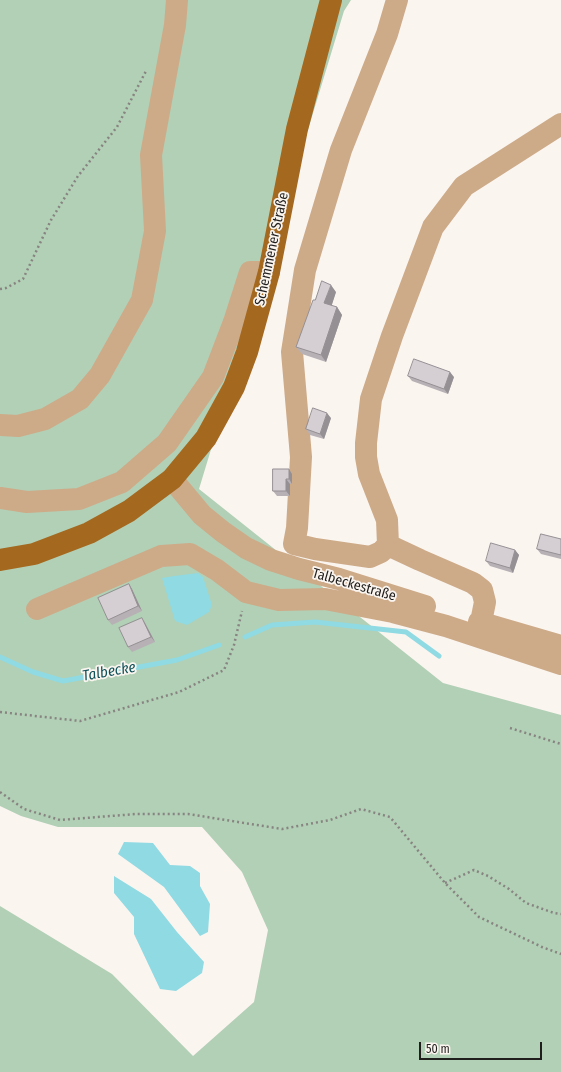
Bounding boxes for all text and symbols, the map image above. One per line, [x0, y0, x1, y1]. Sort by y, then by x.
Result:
street label: Schemmener Straße [252, 191, 292, 307]
street label: Talbeckestraße [310, 565, 398, 605]
water label: Talbecke [81, 658, 137, 686]
scale bar [421, 1034, 544, 1060]
text: 50 m [426, 1042, 450, 1056]

